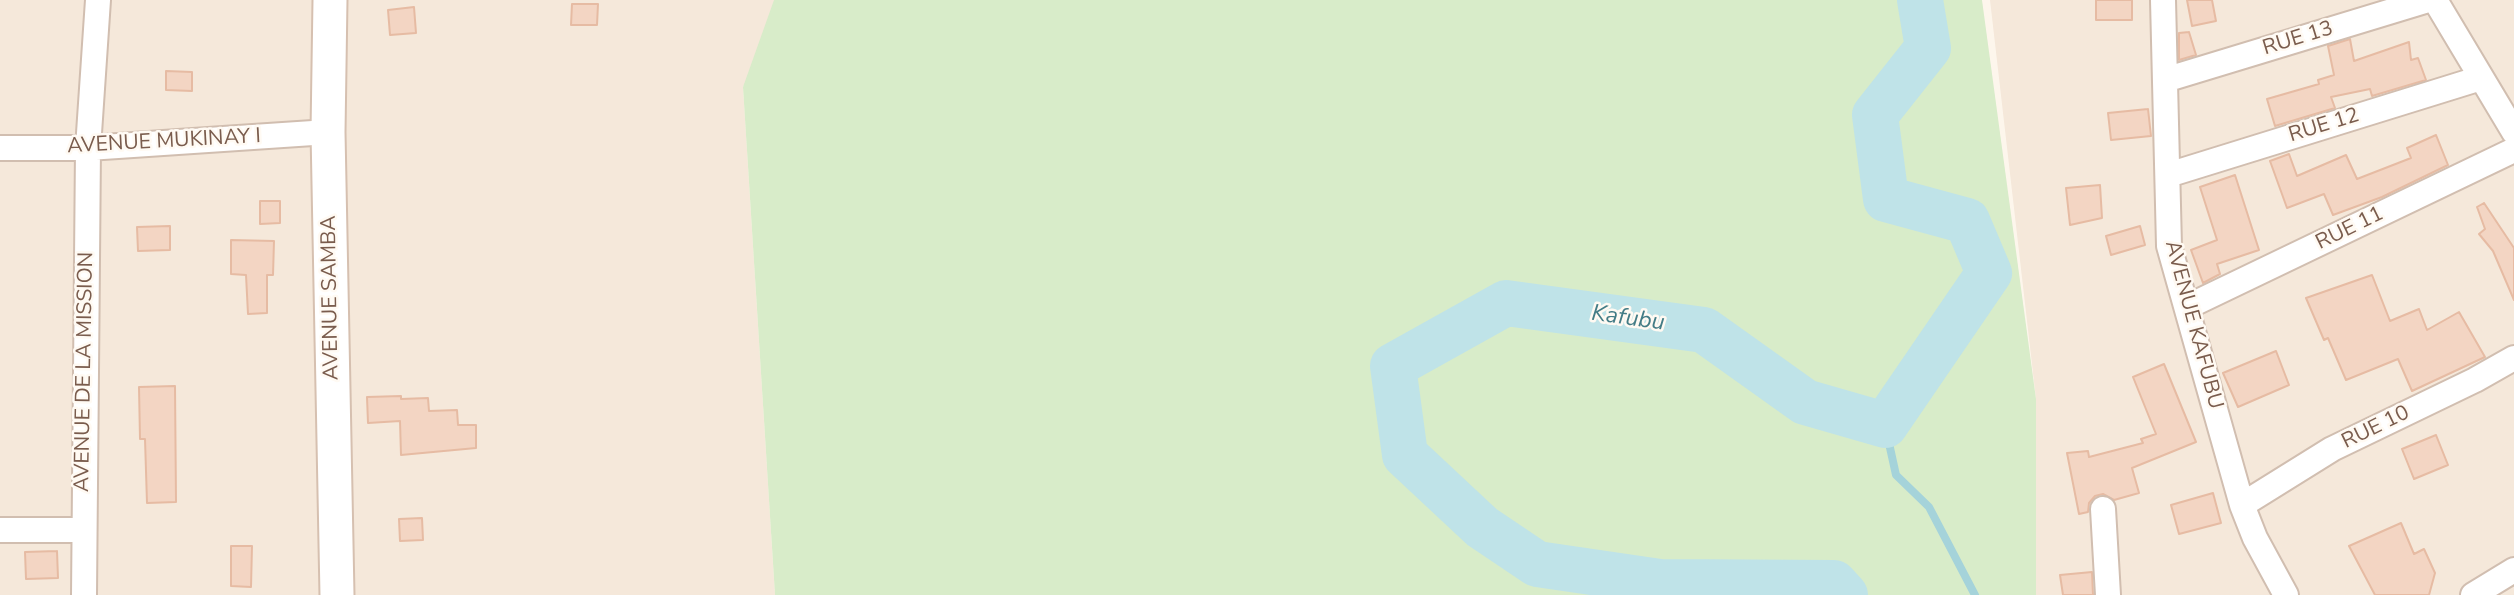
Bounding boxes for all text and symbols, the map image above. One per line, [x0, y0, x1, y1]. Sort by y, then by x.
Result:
street label: RUE 13 [2260, 16, 2336, 62]
street label: RUE 12 [2286, 103, 2362, 149]
street label: AVENUE MUKINAY I [67, 124, 261, 160]
street label: RUE 11 [2312, 202, 2388, 256]
street label: AVENUE SAMBA [317, 215, 345, 381]
street label: AVENUE KAFUBU [2158, 238, 2228, 412]
street label: AVENUE DE LA MISSION [70, 252, 100, 492]
water label: Kafubu [1590, 300, 1666, 338]
street label: RUE 10 [2338, 401, 2414, 455]

